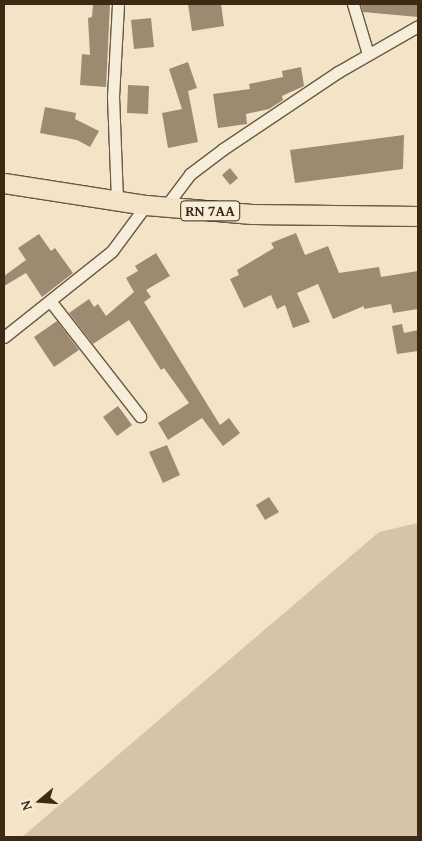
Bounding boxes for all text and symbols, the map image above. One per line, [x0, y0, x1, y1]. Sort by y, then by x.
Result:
road number: RN 7AA [180, 198, 240, 224]
north arrow [15, 776, 65, 826]
text: N [15, 798, 37, 813]

